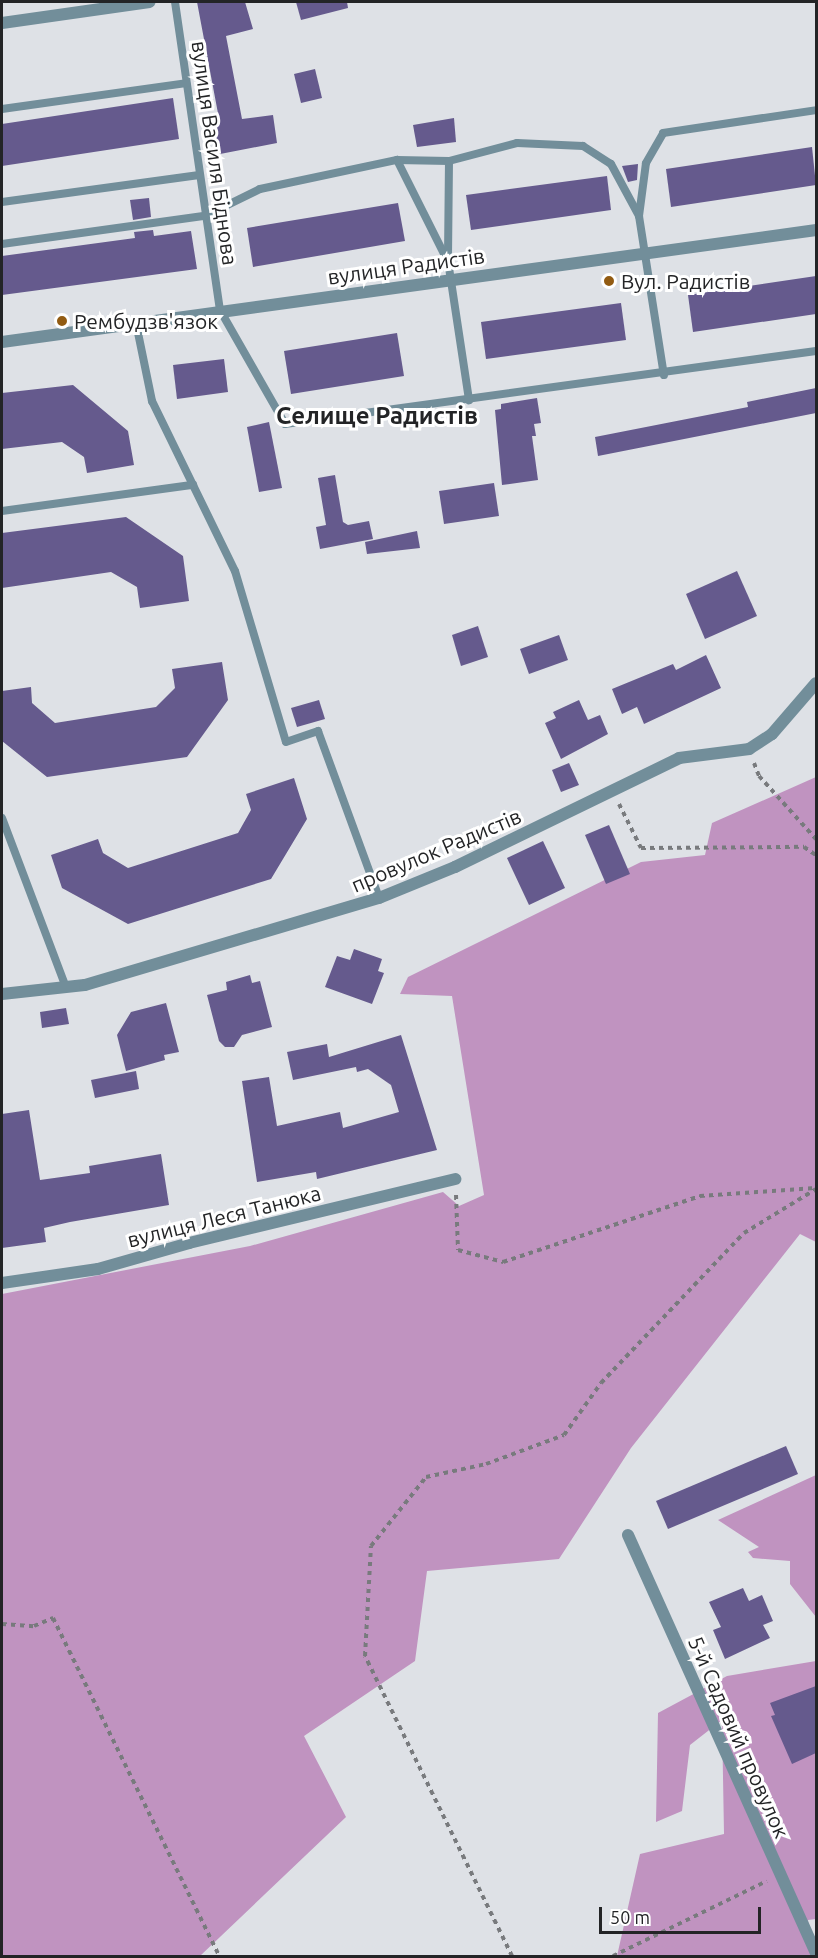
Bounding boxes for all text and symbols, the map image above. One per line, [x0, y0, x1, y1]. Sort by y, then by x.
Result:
street label: вулиця Василя Біднова [187, 39, 243, 267]
street label: вулиця Радистів [326, 243, 486, 289]
place label: Вул. Радистів [621, 268, 750, 294]
marker: Вул. Радистів [602, 274, 616, 288]
place label: Рембудзв'язок [74, 308, 218, 334]
marker: Рембудзв'язок [55, 314, 69, 328]
district label: Селище Радистів [276, 402, 478, 430]
street label: провулок Радистів [347, 803, 525, 897]
street label: вулиця Леся Танюка [125, 1180, 323, 1252]
street label: 5-й Садовий провулок [683, 1632, 795, 1842]
scale bar [602, 1895, 764, 1933]
text: 50 m [610, 1907, 650, 1927]

